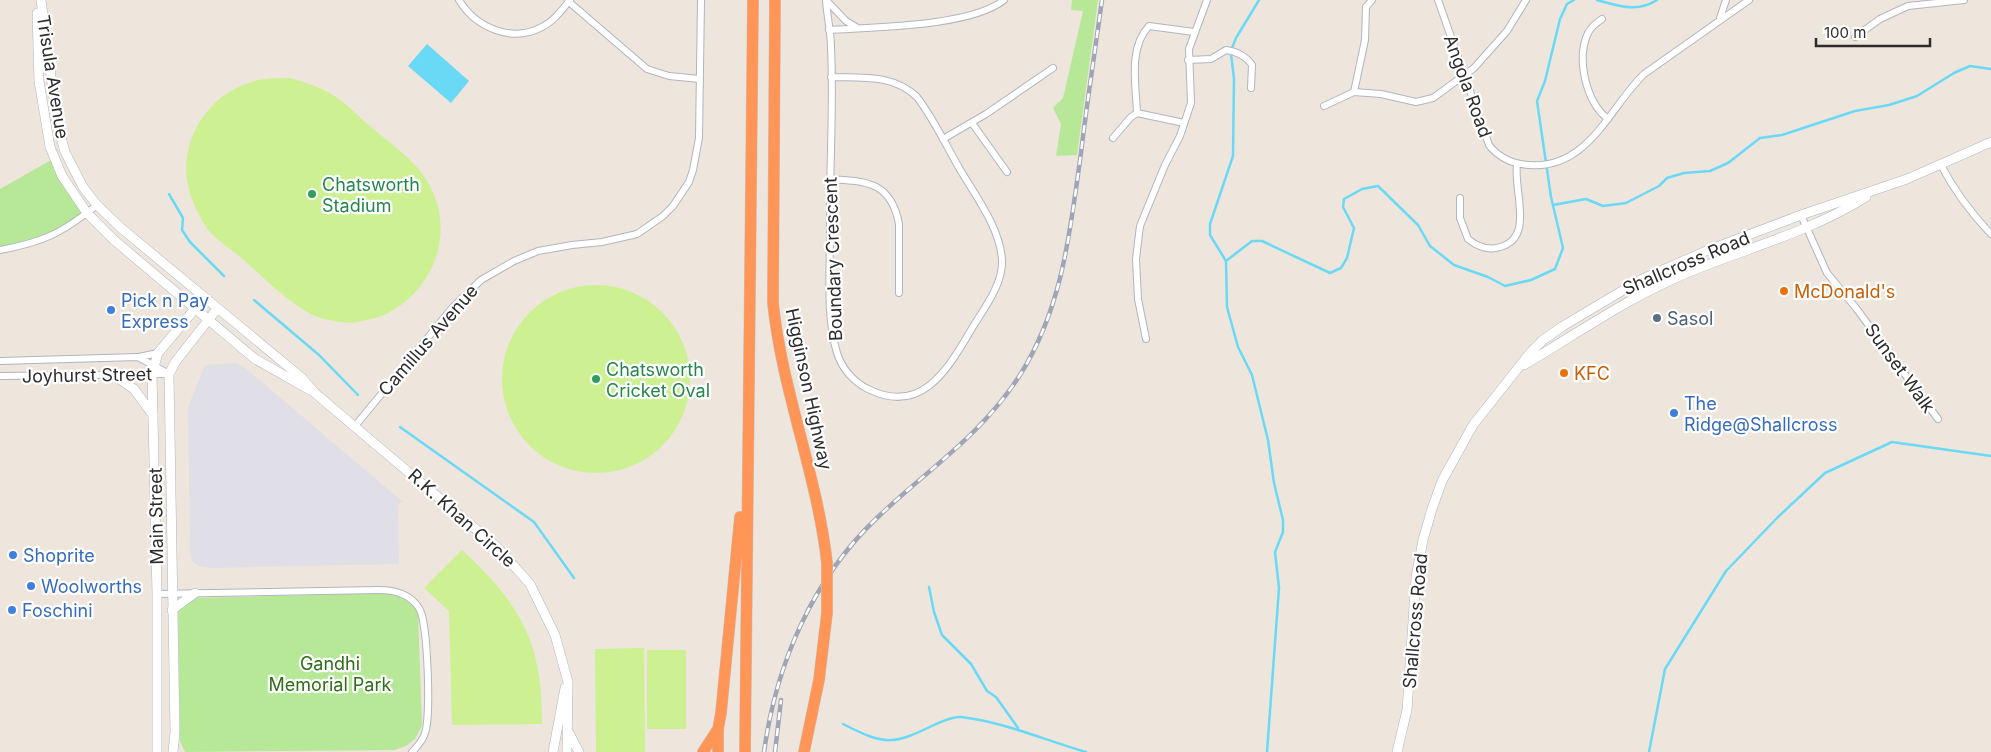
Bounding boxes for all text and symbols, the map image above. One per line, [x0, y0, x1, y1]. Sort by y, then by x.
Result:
street label: Trisula Avenue [33, 14, 73, 140]
scale bar [1816, 15, 1930, 47]
text: 100 m [1824, 23, 1866, 42]
street label: Angola Road [1440, 32, 1496, 140]
place label: Chatsworth Stadium [322, 174, 420, 216]
street label: Boundary Crescent [820, 177, 846, 341]
marker: Chatsworth Stadium [306, 188, 318, 200]
street label: Shallcross Road [1619, 227, 1753, 299]
street label: Camillus Avenue [374, 280, 482, 400]
place label: McDonald's [1794, 281, 1895, 302]
marker: McDonald's [1778, 285, 1790, 297]
place label: Pick n Pay Express [121, 290, 209, 332]
marker: Pick n Pay Express [105, 304, 117, 316]
street label: Higginson Highway [782, 306, 836, 472]
place label: Sasol [1667, 308, 1713, 329]
marker: Sasol [1651, 312, 1663, 324]
street label: Sunset Walk [1861, 319, 1939, 417]
place label: Chatsworth Cricket Oval [606, 359, 710, 401]
street label: Joyhurst Street [22, 363, 152, 387]
place label: KFC [1574, 363, 1610, 384]
marker: KFC [1558, 367, 1570, 379]
marker: Chatsworth Cricket Oval [590, 373, 602, 385]
place label: The Ridge@Shallcross [1684, 393, 1837, 435]
marker: The Ridge@Shallcross [1668, 407, 1680, 419]
street label: R.K. Khan Circle [404, 464, 520, 572]
street label: Main Street [145, 467, 167, 565]
place label: Shoprite [23, 545, 95, 566]
marker: Shoprite [7, 549, 19, 561]
street label: Shallcross Road [1399, 552, 1431, 690]
place label: Woolworths [41, 576, 142, 597]
marker: Woolworths [25, 580, 37, 592]
place label: Foschini [22, 600, 93, 621]
marker: Foschini [6, 604, 18, 616]
park label: Gandhi Memorial Park [269, 653, 392, 695]

